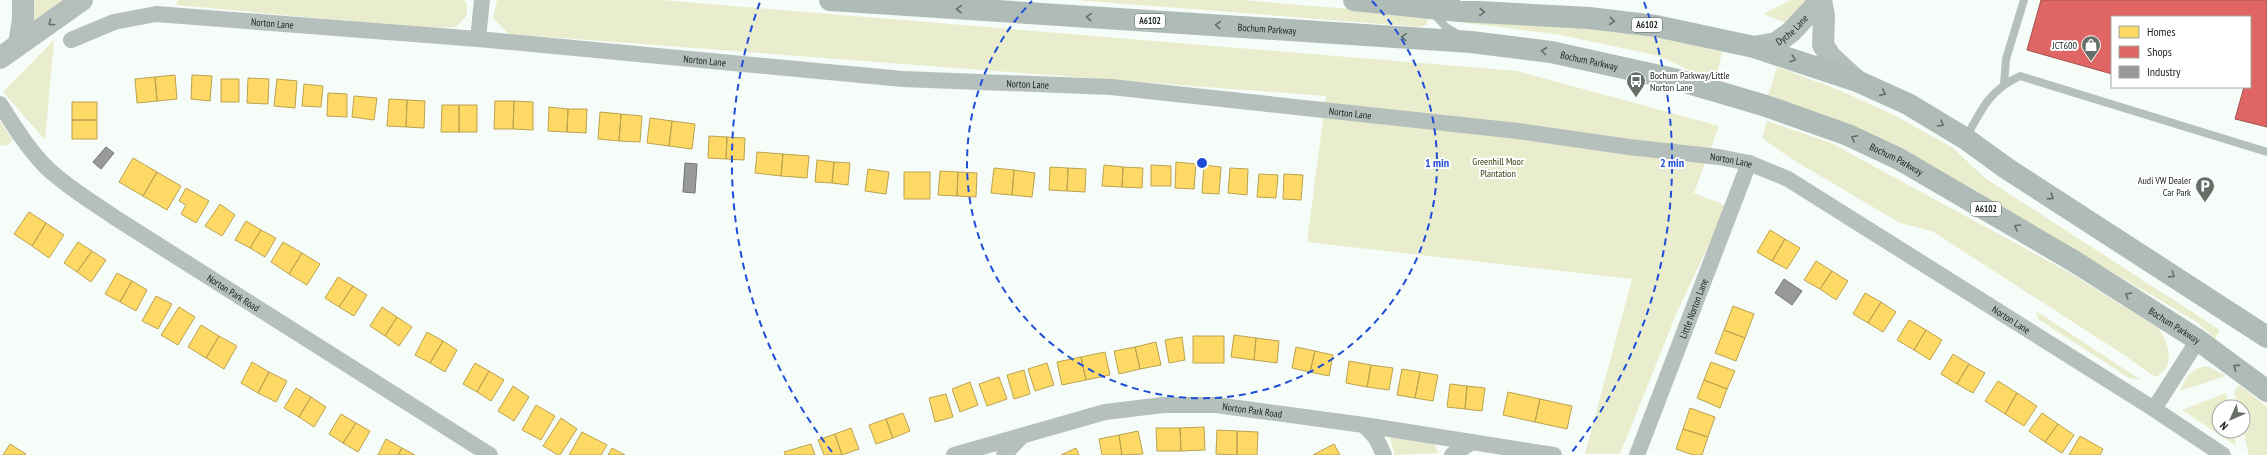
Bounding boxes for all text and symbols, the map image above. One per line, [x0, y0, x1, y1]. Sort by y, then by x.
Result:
one-way arrow [956, 4, 962, 13]
one-way arrow [1479, 8, 1485, 17]
one-way arrow [1086, 12, 1092, 21]
street label: Dyche Lane [1773, 12, 1811, 48]
road number: A6102 [1135, 14, 1165, 28]
street label: Norton Lane [250, 15, 294, 32]
one-way arrow [1609, 16, 1615, 25]
legend [2111, 16, 2251, 88]
one-way arrow [48, 18, 55, 26]
road number: A6102 [1632, 18, 1662, 32]
one-way arrow [1215, 21, 1221, 30]
street label: Bochum Parkway [1237, 21, 1297, 38]
text: Homes [2147, 24, 2175, 39]
one-way arrow [1401, 33, 1407, 42]
shop icon: JCT600 [2080, 34, 2102, 62]
place label: JCT600 [2051, 39, 2077, 52]
text: Shops [2147, 44, 2172, 59]
one-way arrow [1541, 47, 1547, 56]
street label: Bochum Parkway [1559, 48, 1619, 74]
street label: Norton Lane [683, 52, 727, 69]
one-way arrow [1790, 54, 1797, 62]
text: Industry [2147, 64, 2181, 79]
place label: Bochum Parkway/Little Norton Lane [1650, 69, 1730, 94]
bus stop icon: Bochum Parkway/Little Norton Lane [1625, 70, 1647, 98]
street label: Norton Lane [1006, 77, 1049, 92]
one-way arrow [1879, 88, 1886, 96]
street label: Norton Lane [1328, 105, 1372, 122]
one-way arrow [1937, 120, 1944, 127]
one-way arrow [1851, 135, 1858, 143]
street label: Bochum Parkway [1868, 140, 1926, 179]
street label: Norton Lane [1709, 150, 1754, 171]
text: 1 min [1425, 155, 1449, 170]
park label: Greenhill Moor Plantation [1472, 155, 1524, 180]
text: 2 min [1660, 155, 1684, 170]
centre of rings [1195, 156, 1209, 170]
place label: Audi VW Dealer Car Park [2138, 174, 2191, 199]
parking icon: Audi VW Dealer Car Park [2194, 175, 2216, 203]
one-way arrow [2047, 192, 2054, 200]
road number: A6102 [1971, 202, 2001, 216]
one-way arrow [2014, 225, 2021, 232]
one-way arrow [2168, 270, 2175, 278]
street label: Norton Park Road [204, 271, 262, 315]
street label: Little Norton Lane [1676, 277, 1711, 340]
one-way arrow [2125, 292, 2132, 300]
street label: Norton Lane [1990, 303, 2033, 337]
street label: Bochum Parkway [2146, 304, 2203, 347]
one-way arrow [2234, 365, 2241, 372]
north arrow [2211, 399, 2251, 439]
street label: Norton Park Road [1222, 400, 1283, 421]
text: N [2217, 419, 2231, 433]

